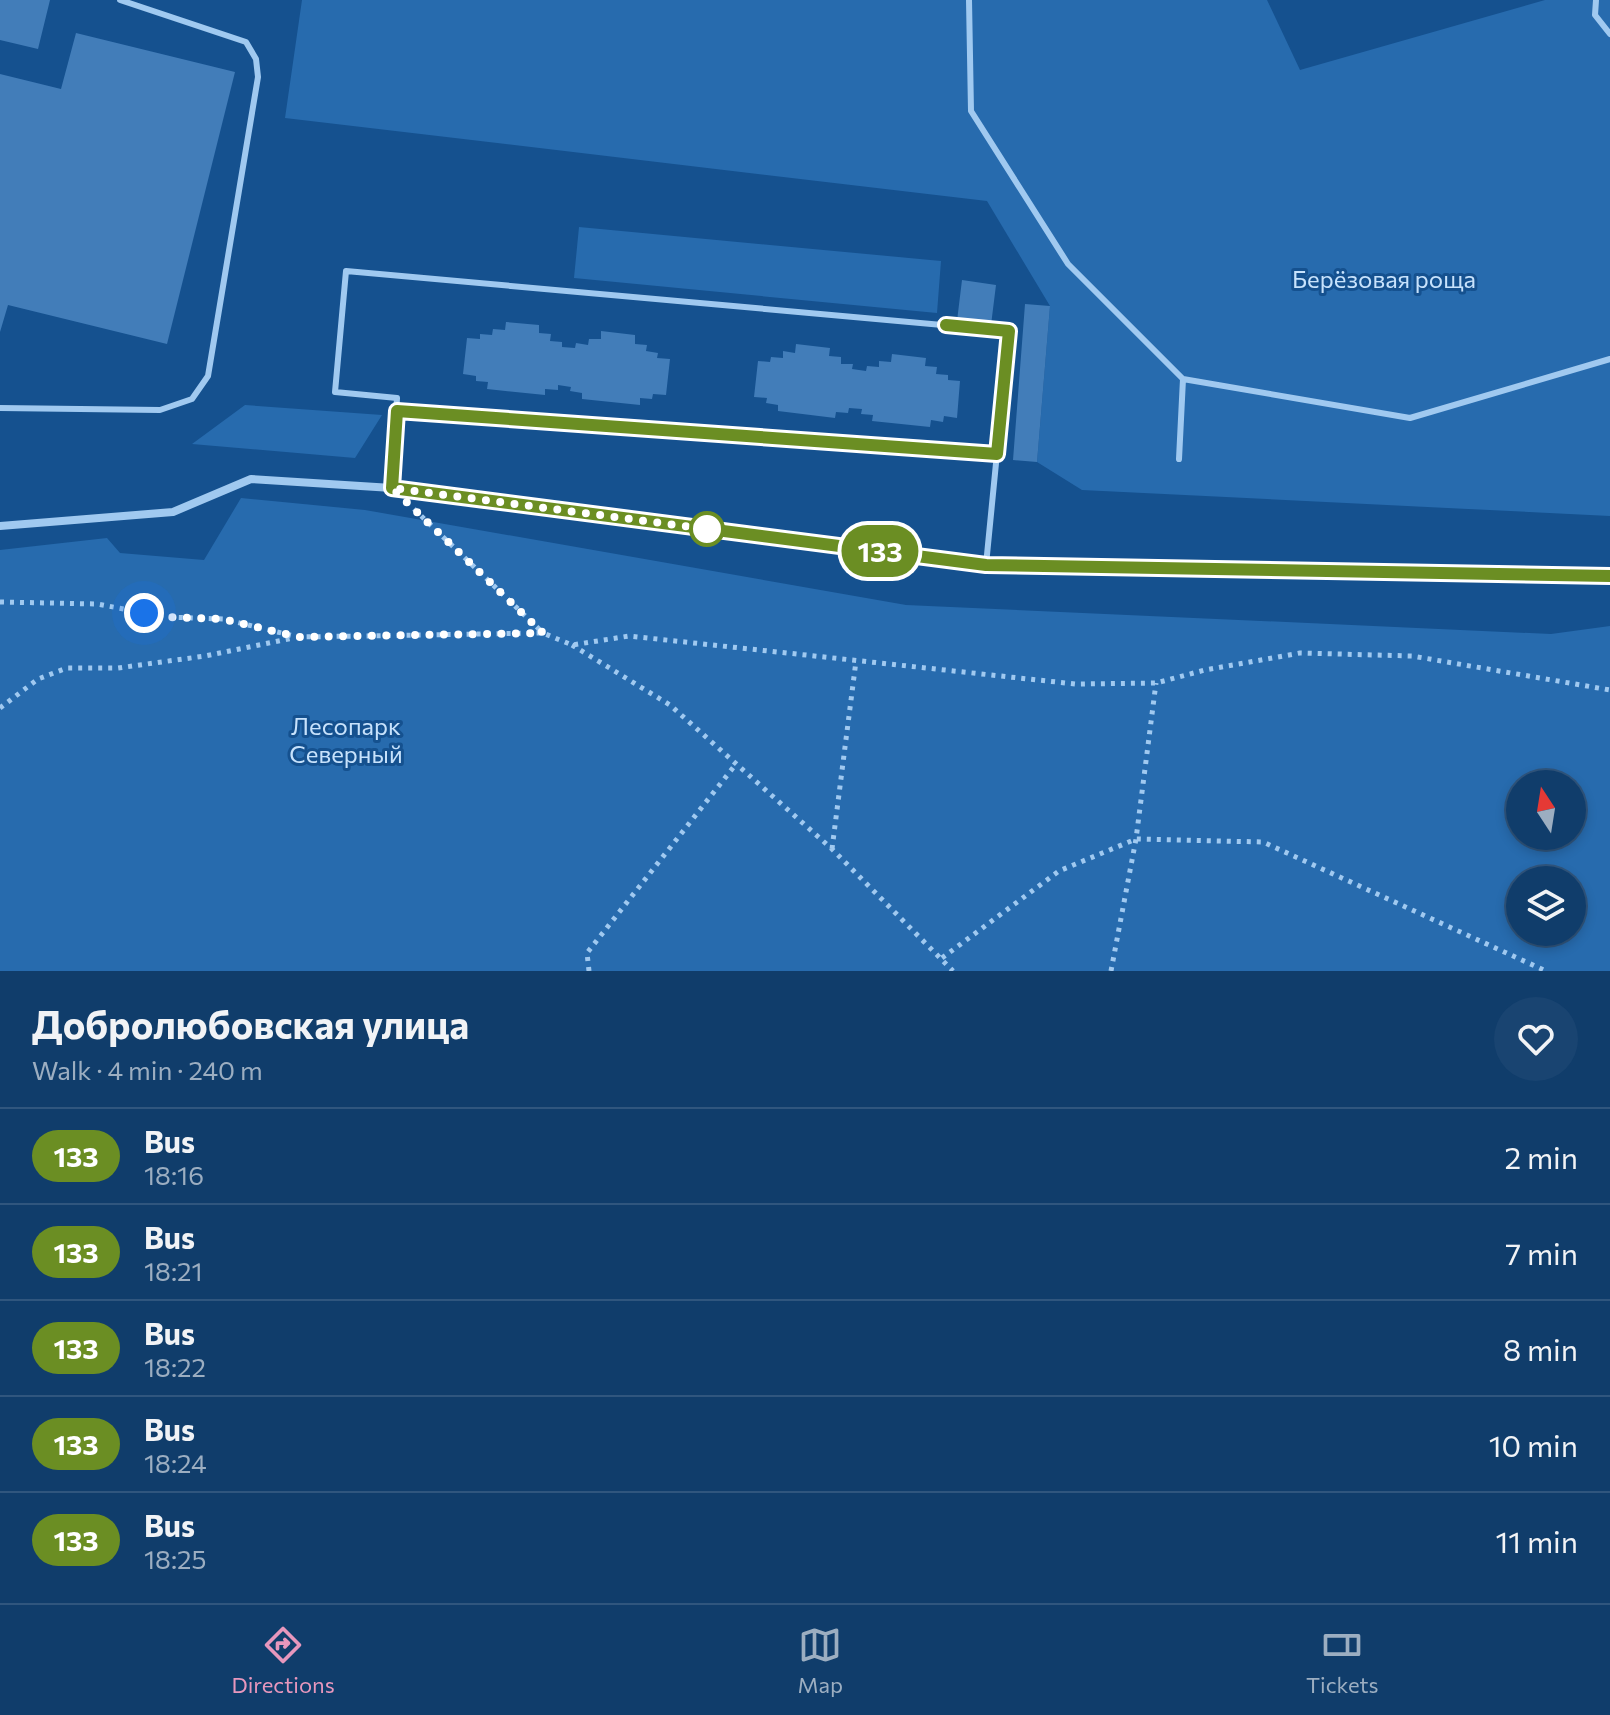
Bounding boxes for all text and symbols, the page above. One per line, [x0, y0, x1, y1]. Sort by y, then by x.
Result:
park label: Берёзовая роща [1292, 264, 1476, 293]
unlabelled marker [690, 512, 724, 546]
line badge: 133 [834, 525, 926, 577]
text: 133 [857, 534, 903, 568]
your location [124, 593, 164, 633]
park label: Лесопарк Северный [289, 711, 403, 768]
north arrow [1506, 770, 1586, 850]
map controls [1506, 770, 1586, 946]
button: layers [1506, 866, 1586, 946]
button: heart [1494, 997, 1578, 1081]
text: Добролюбовская улица [32, 1000, 469, 1047]
text: Walk · 4 min · 240 m [32, 1054, 263, 1085]
text: Bus [144, 1122, 195, 1159]
text: 2 min [1505, 1138, 1578, 1175]
text: 133 [53, 1139, 99, 1173]
text: 18:16 [144, 1159, 204, 1190]
text: Bus [144, 1218, 195, 1255]
text: 7 min [1505, 1234, 1578, 1271]
text: 133 [53, 1235, 99, 1269]
text: 18:21 [144, 1255, 203, 1286]
text: Bus [144, 1314, 195, 1351]
text: 8 min [1503, 1330, 1578, 1367]
text: 133 [53, 1331, 99, 1365]
text: 18:22 [144, 1351, 206, 1382]
text: Bus [144, 1410, 195, 1447]
text: 10 min [1489, 1426, 1578, 1463]
text: 133 [53, 1427, 99, 1461]
text: 18:24 [144, 1447, 207, 1478]
text: Bus [144, 1506, 195, 1543]
text: 11 min [1496, 1522, 1578, 1559]
text: 133 [53, 1523, 99, 1557]
text: 18:25 [144, 1543, 206, 1574]
tab: Directions [231, 1623, 335, 1698]
tab: Map [798, 1623, 843, 1698]
tab: Tickets [1306, 1623, 1378, 1698]

